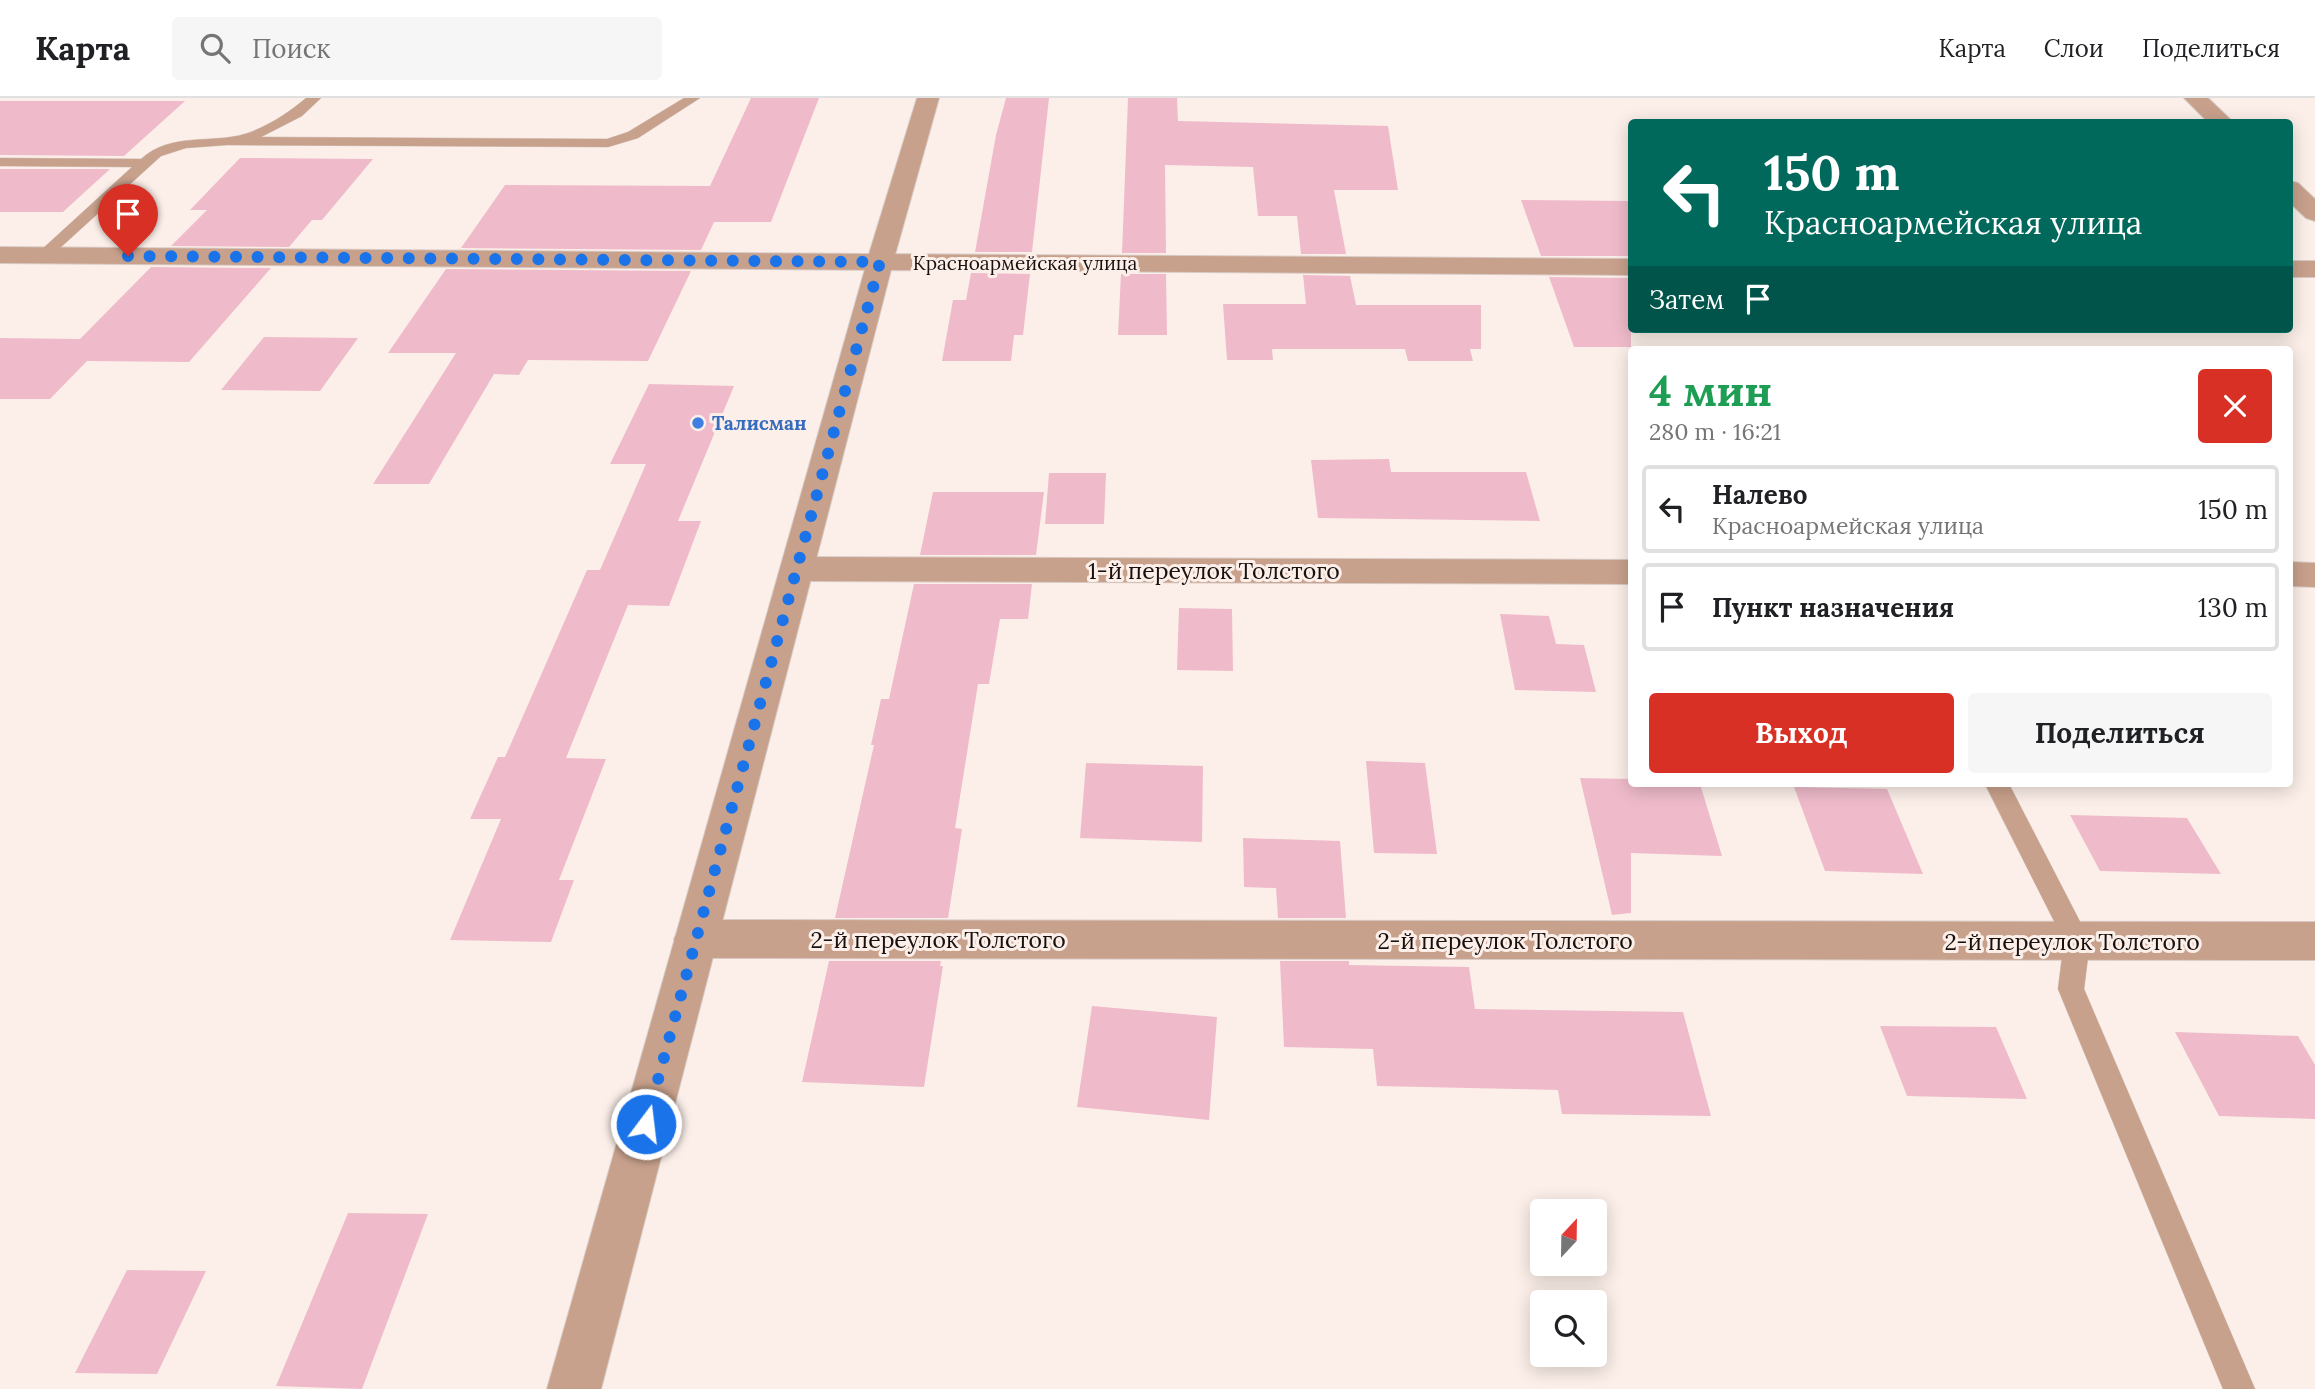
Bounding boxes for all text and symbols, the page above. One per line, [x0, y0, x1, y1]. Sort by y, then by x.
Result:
search box [172, 17, 662, 80]
text: Карта [35, 27, 130, 69]
icon: search [196, 29, 234, 67]
text: Поиск [252, 32, 331, 65]
text: Карта [1938, 33, 2006, 64]
text: Слои [2044, 33, 2104, 64]
text: Поделиться [2142, 33, 2280, 64]
text: 150 m [1764, 141, 1900, 203]
icon: left [1649, 147, 1740, 238]
pin [98, 184, 158, 256]
icon: arrive [109, 195, 147, 233]
text: Красноармейская улица [1764, 202, 2142, 243]
street label: Красноармейская улица [913, 251, 1138, 275]
icon: arrive [1739, 280, 1777, 318]
text: Затем [1649, 283, 1725, 316]
text: 4 мин [1649, 364, 1772, 418]
button: close [2198, 369, 2272, 443]
place label: Талисман [712, 411, 807, 435]
marker: Талисман [690, 415, 706, 431]
text: 280 m · 16:21 [1649, 417, 1781, 446]
text: Налево [1712, 478, 1808, 511]
icon: left [1653, 490, 1691, 528]
text: 150 m [2198, 493, 2268, 526]
text: Красноармейская улица [1712, 511, 1984, 540]
street label: 1-й переулок Толстого [1088, 556, 1340, 585]
icon: arrive [1653, 588, 1691, 626]
text: Пункт назначения [1712, 591, 1954, 624]
text: 130 m [2198, 591, 2268, 624]
button: Выход [1649, 693, 1954, 773]
button: Поделиться [1968, 693, 2272, 773]
street label: 2-й переулок Толстого [810, 925, 1066, 954]
street label: 2-й переулок Толстого [1377, 926, 1633, 955]
street label: 2-й переулок Толстого [1944, 927, 2200, 956]
position arrow [609, 1087, 683, 1161]
north arrow [1530, 1199, 1606, 1276]
map controls [1530, 1199, 1607, 1367]
button: search [1530, 1290, 1607, 1367]

